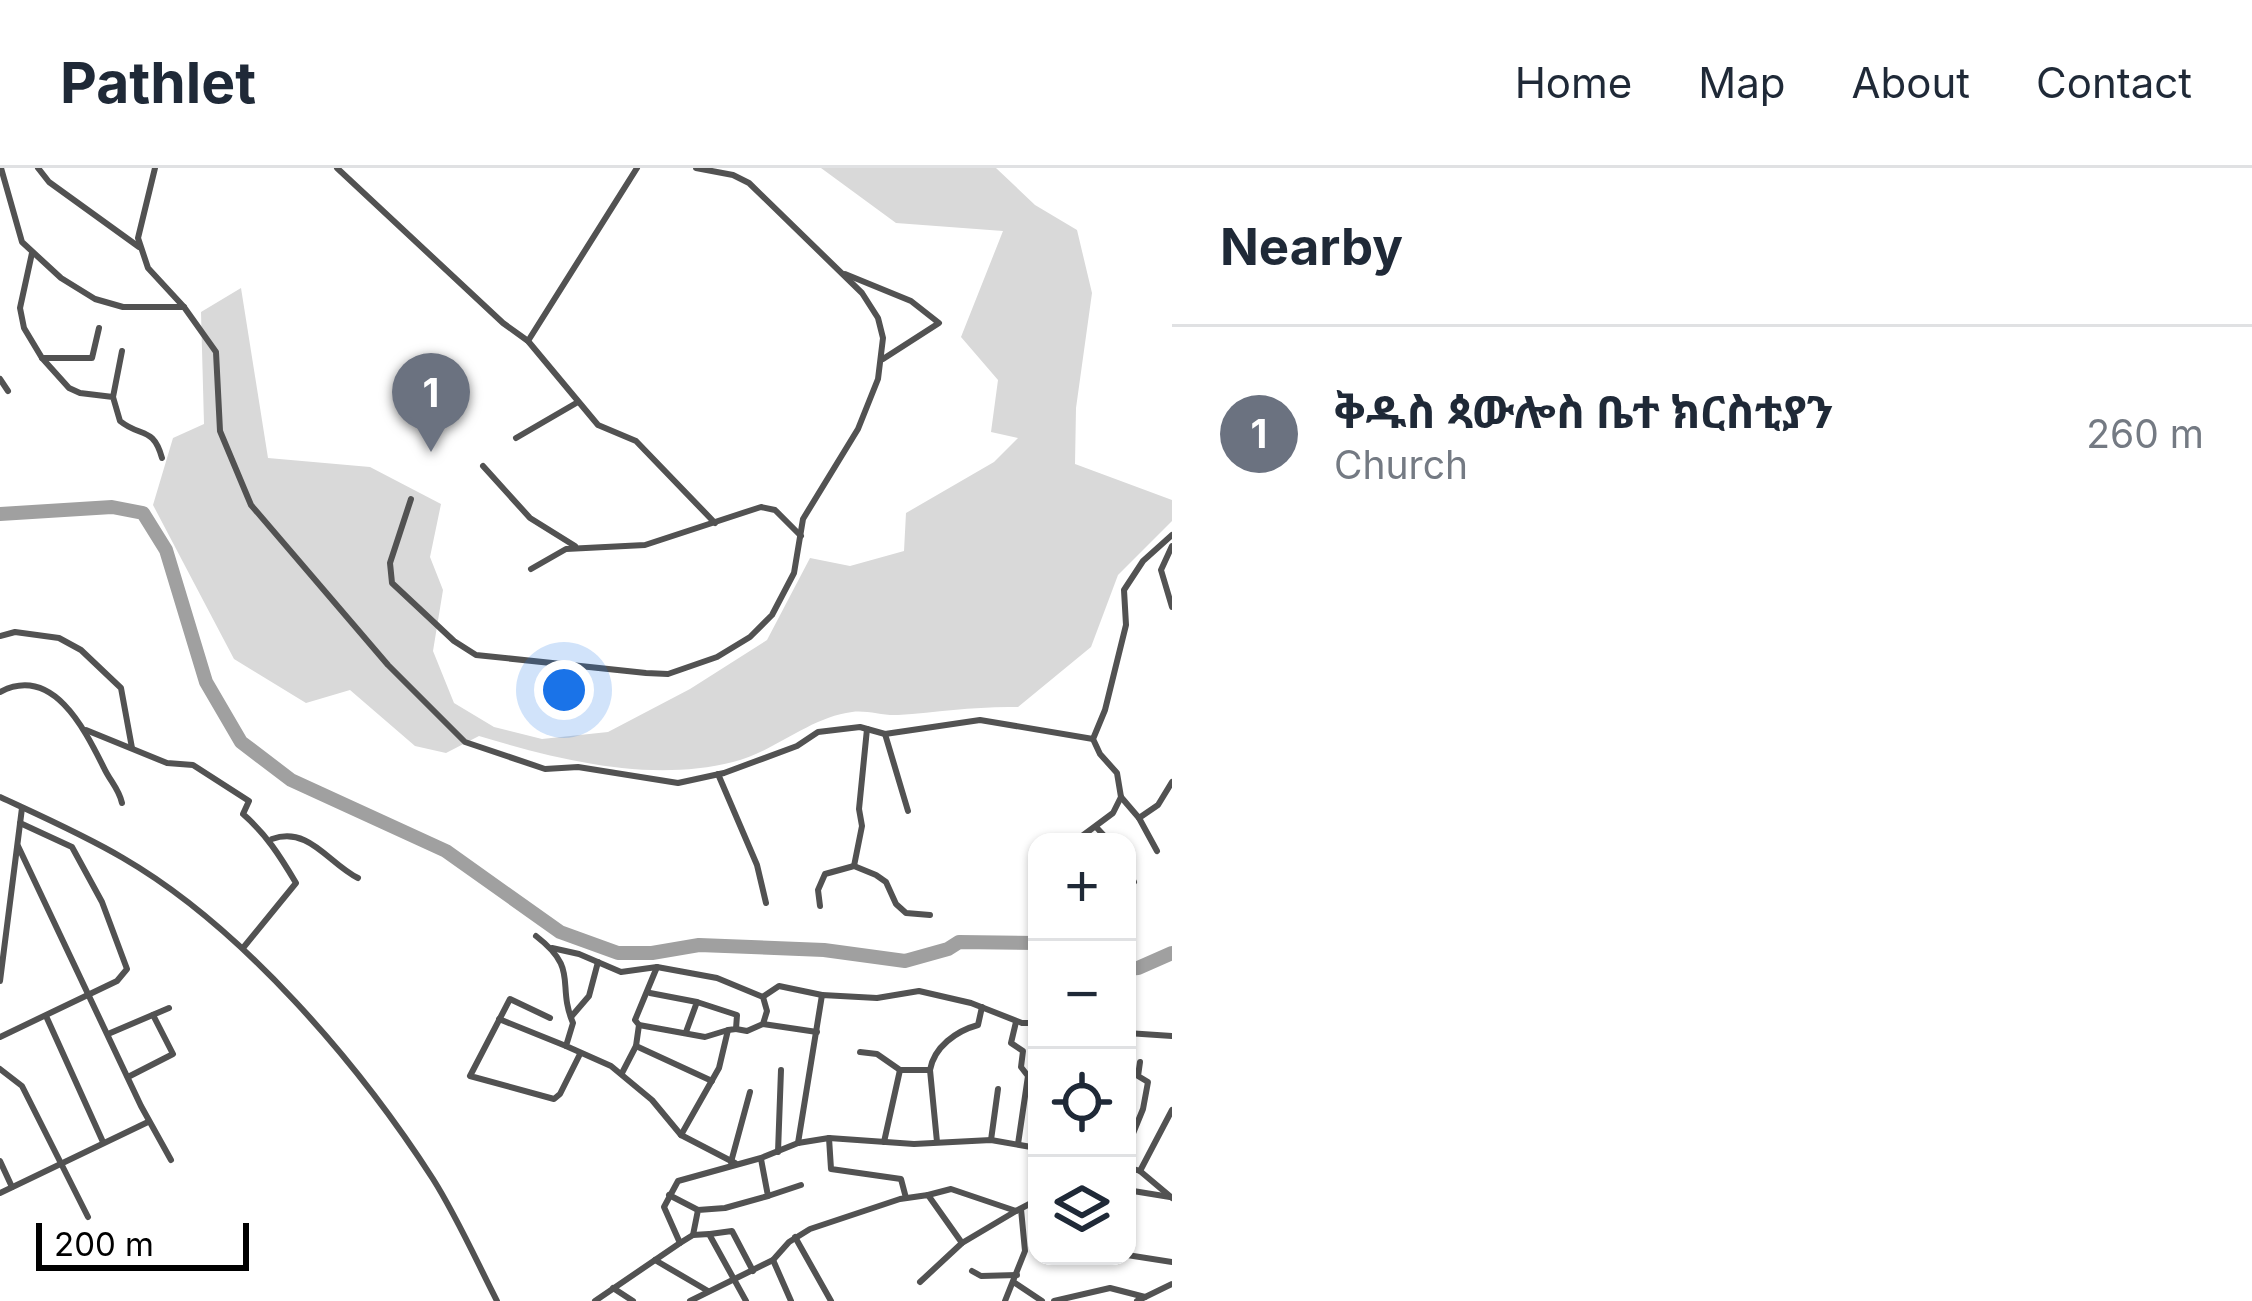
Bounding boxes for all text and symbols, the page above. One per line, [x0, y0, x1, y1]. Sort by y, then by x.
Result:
text: Pathlet [60, 48, 256, 117]
text: Home [1515, 57, 1632, 108]
text: Map [1698, 57, 1786, 108]
text: About [1852, 57, 1970, 108]
text: Contact [2036, 57, 2192, 108]
text: Nearby [1220, 216, 1403, 277]
pin: 1 [392, 353, 470, 452]
text: ቅዱስ ጳውሎስ ቤተ ክርስቲያን [1334, 384, 1834, 439]
text: 1 [1251, 410, 1267, 457]
text: 260 m [2086, 410, 2204, 457]
text: Church [1334, 441, 1468, 488]
your location [534, 660, 594, 720]
map controls [1028, 833, 1136, 1265]
button: + [1028, 833, 1136, 941]
button: − [1028, 941, 1136, 1049]
button: locate [1028, 1049, 1136, 1157]
button: layers [1028, 1157, 1136, 1265]
scale bar [36, 1217, 249, 1270]
text: 200 m [54, 1224, 154, 1264]

